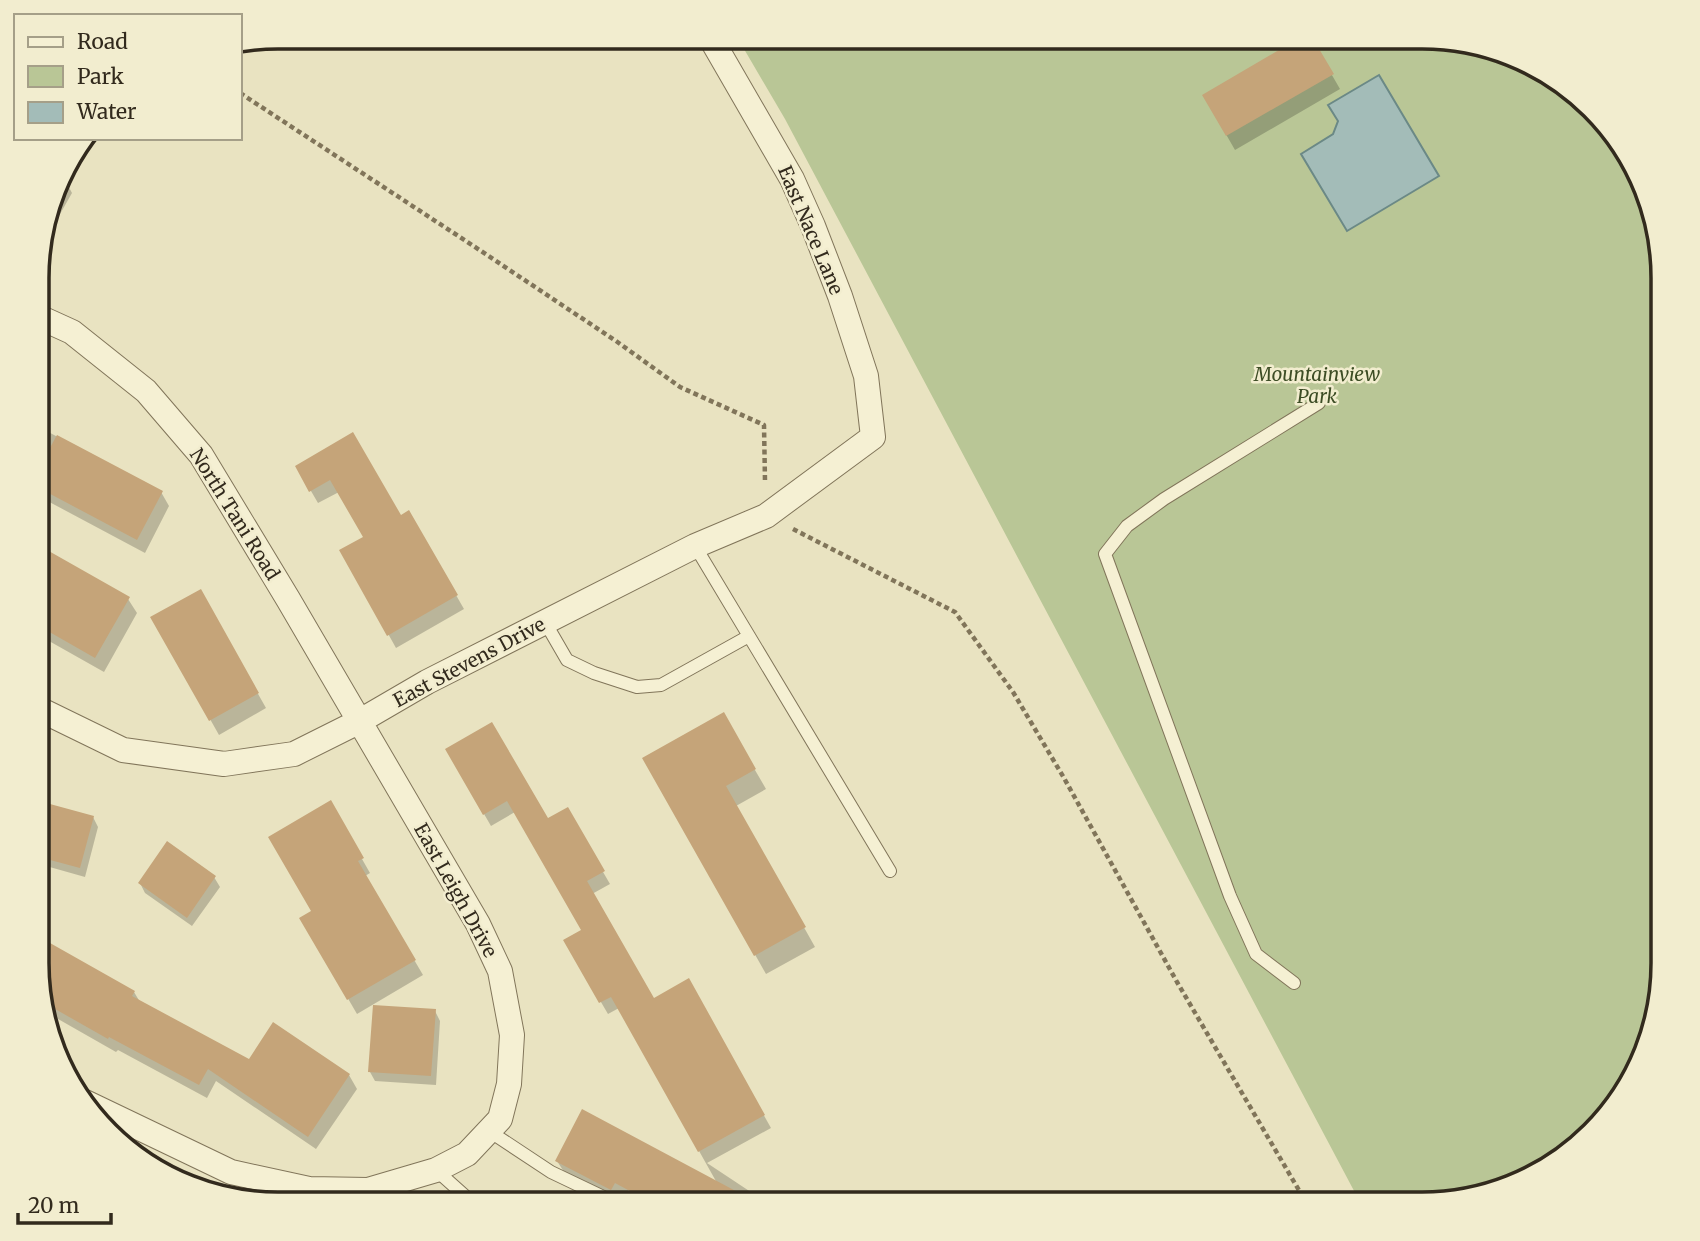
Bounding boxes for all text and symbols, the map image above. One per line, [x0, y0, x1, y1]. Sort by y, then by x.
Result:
legend [14, 14, 242, 140]
text: Road [77, 28, 128, 55]
text: Park [77, 63, 124, 90]
text: Water [76, 98, 136, 125]
street label: East Nace Lane [773, 162, 849, 298]
park label: Mountainview Park [1253, 362, 1380, 408]
street label: North Tani Road [185, 444, 285, 584]
street label: East Stevens Drive [389, 612, 549, 712]
street label: East Leigh Drive [409, 819, 503, 961]
scale bar [18, 1182, 110, 1226]
text: 20 m [28, 1192, 80, 1219]

